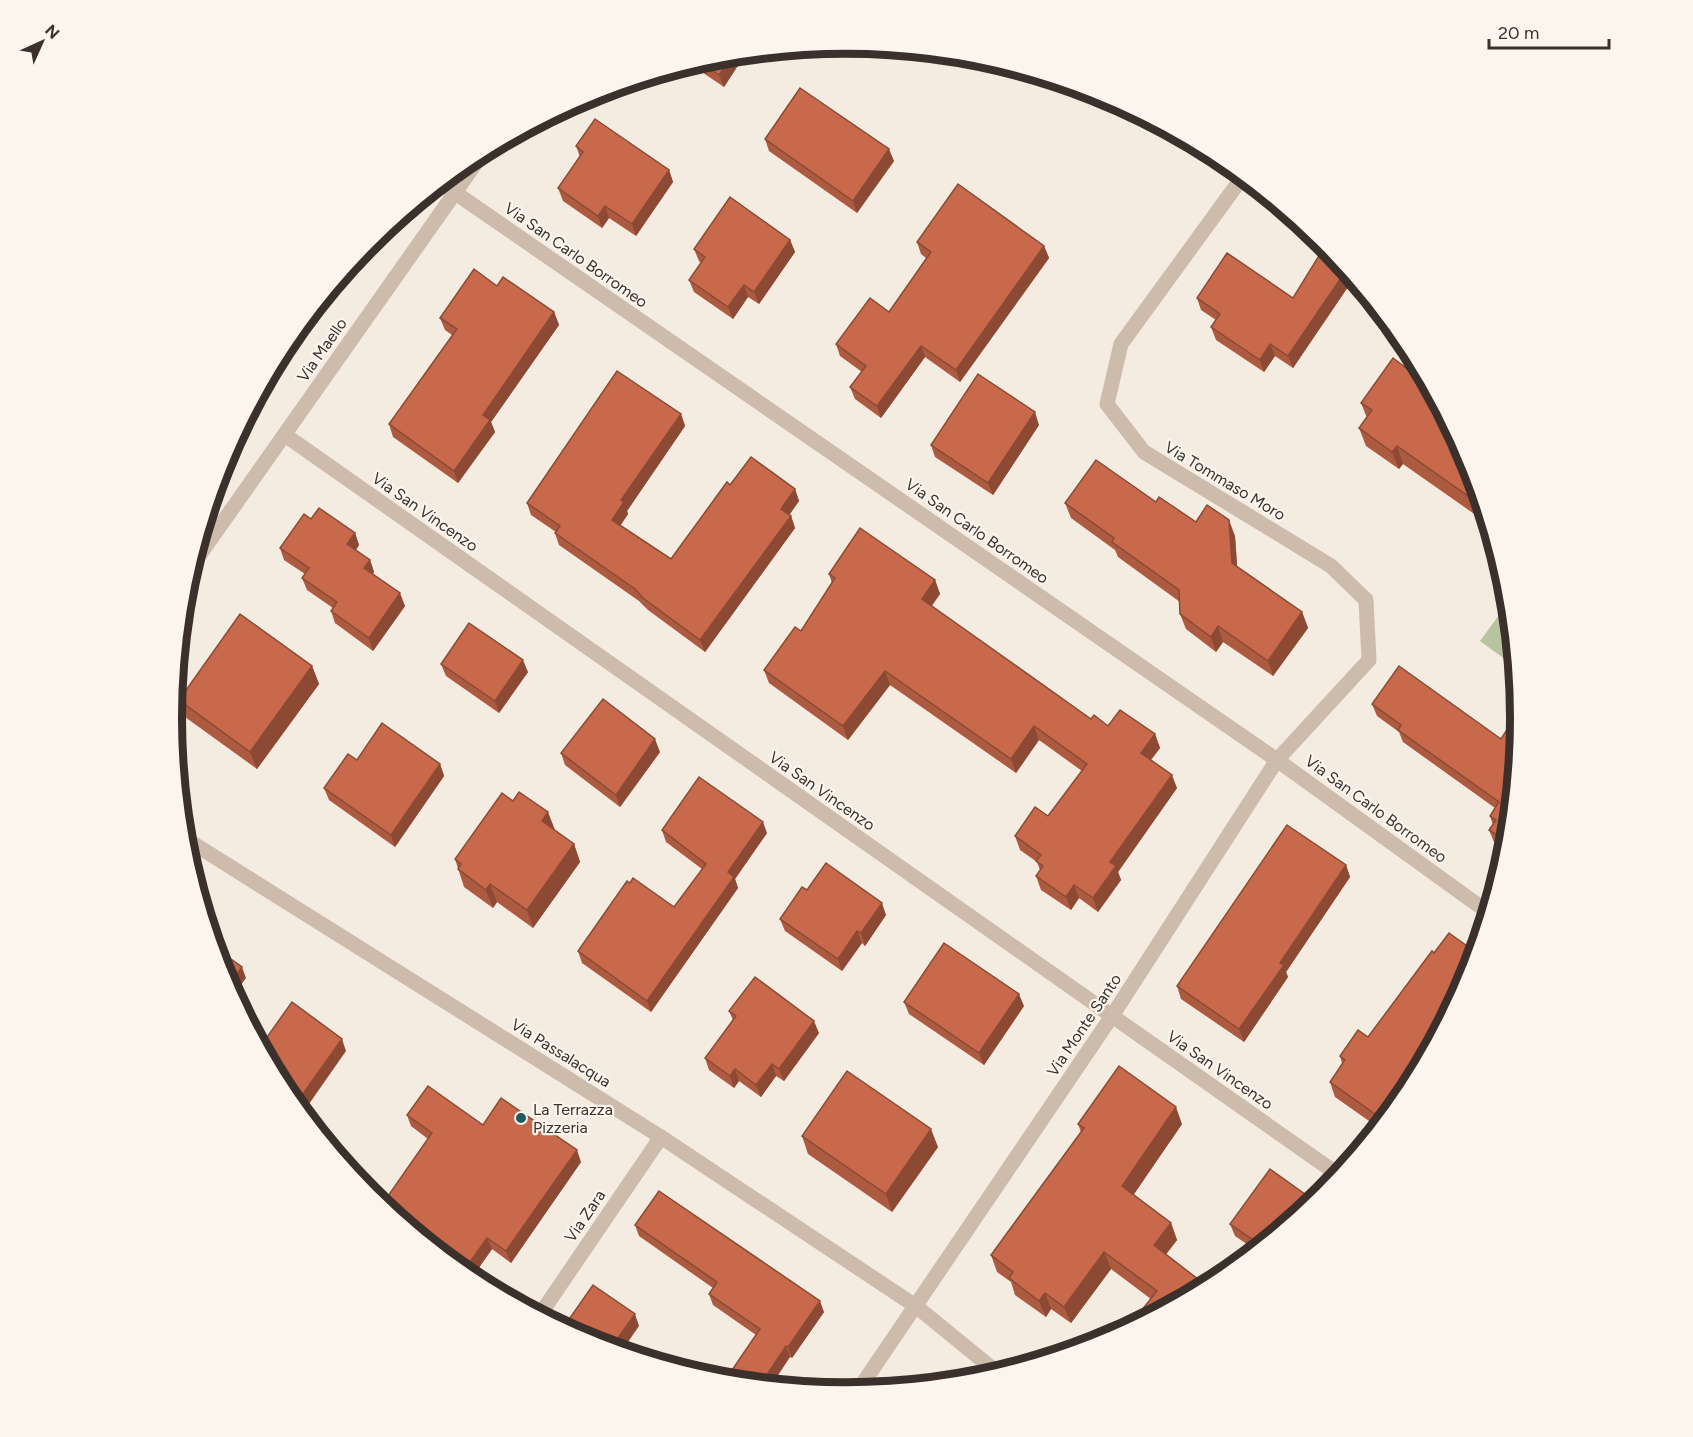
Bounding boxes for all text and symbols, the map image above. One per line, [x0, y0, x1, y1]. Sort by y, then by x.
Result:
north arrow [12, 12, 72, 72]
scale bar [1489, 12, 1609, 50]
text: N [41, 21, 63, 43]
text: 20 m [1498, 22, 1539, 44]
street label: Via San Carlo Borromeo [501, 198, 651, 312]
street label: Via Maello [293, 314, 351, 386]
street label: Via Tommaso Moro [1161, 437, 1289, 525]
street label: Via San Vincenzo [368, 468, 482, 556]
street label: Via San Carlo Borromeo [902, 474, 1052, 588]
street label: Via San Vincenzo [765, 747, 879, 835]
street label: Via San Carlo Borromeo [1301, 751, 1451, 867]
street label: Via Monte Santo [1043, 970, 1125, 1080]
street label: Via Passalacqua [508, 1015, 614, 1091]
street label: Via San Vincenzo [1163, 1026, 1277, 1114]
place label: La Terrazza Pizzeria [533, 1100, 613, 1137]
marker: La Terrazza Pizzeria [514, 1111, 528, 1125]
street label: Via Zara [561, 1186, 609, 1246]

